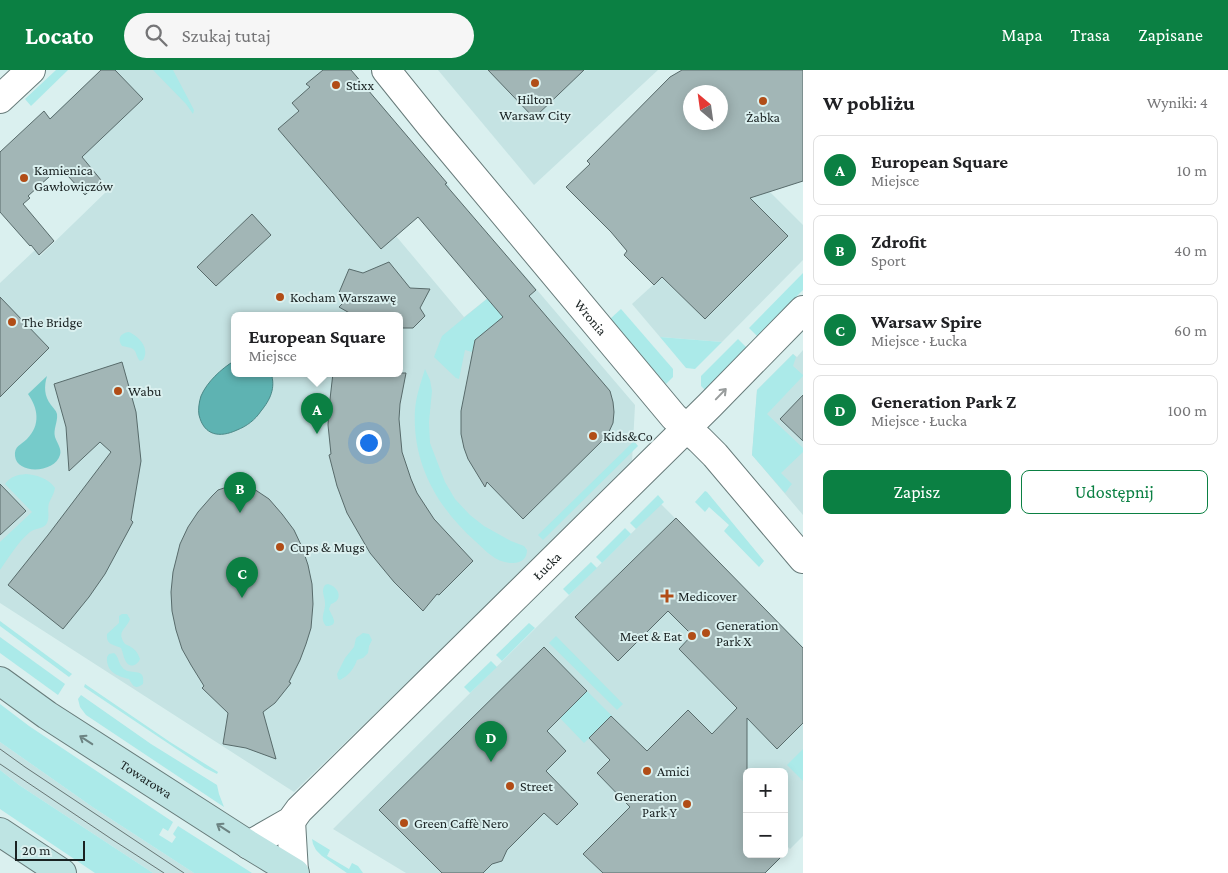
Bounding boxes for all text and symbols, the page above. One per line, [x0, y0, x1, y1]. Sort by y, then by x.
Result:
search box [124, 13, 474, 58]
icon: search [142, 21, 170, 49]
text: Locato [25, 22, 94, 49]
text: Szukaj tutaj [182, 25, 271, 46]
text: Mapa [1002, 25, 1043, 45]
text: Trasa [1071, 25, 1110, 45]
text: Zapisane [1138, 25, 1203, 45]
place label: Stixx [346, 77, 374, 93]
marker: Hilton Warsaw City [529, 77, 541, 89]
marker: Stixx [330, 79, 342, 91]
north arrow [683, 85, 728, 130]
place label: Hilton Warsaw City [499, 91, 571, 123]
text: W pobliżu [823, 91, 915, 115]
text: Wyniki: 4 [1147, 94, 1208, 111]
marker: Żabka [757, 95, 769, 107]
place label: Żabka [746, 109, 781, 125]
text: European Square [871, 151, 1008, 172]
place label: Kamienica Gawłowiczów [34, 162, 114, 194]
text: A [835, 162, 845, 179]
text: 10 m [1177, 162, 1207, 179]
marker: Kamienica Gawłowiczów [18, 172, 30, 184]
text: Miejsce [871, 172, 919, 189]
text: Zdrofit [871, 231, 927, 252]
text: B [835, 242, 845, 259]
text: 40 m [1174, 242, 1207, 259]
text: Sport [871, 252, 906, 269]
place label: Kocham Warszawę [290, 289, 396, 305]
marker: Kocham Warszawę [274, 291, 286, 303]
street label: Wronia [571, 296, 611, 339]
text: Warsaw Spire [871, 311, 982, 332]
popup [231, 312, 403, 377]
place label: The Bridge [22, 314, 82, 330]
marker: The Bridge [6, 316, 18, 328]
text: C [835, 322, 845, 339]
text: 60 m [1174, 322, 1207, 339]
text: European Square [248, 326, 386, 347]
text: Miejsce · Łucka [871, 332, 967, 349]
text: Miejsce [248, 347, 297, 364]
place label: Wabu [128, 383, 162, 399]
marker: Wabu [112, 385, 124, 397]
one-way arrow [715, 387, 727, 400]
text: Generation Park Z [871, 391, 1016, 412]
pin: A [301, 393, 333, 434]
text: D [834, 402, 846, 419]
text: 100 m [1168, 402, 1207, 419]
text: Miejsce · Łucka [871, 412, 967, 429]
place label: Kids&Co [603, 428, 653, 444]
your location [356, 430, 382, 456]
marker: Kids&Co [587, 430, 599, 442]
button: Zapisz [823, 470, 1011, 514]
button: Udostępnij [1021, 470, 1208, 514]
pin: B [224, 472, 256, 513]
place label: Cups & Mugs [290, 539, 365, 555]
marker: Cups & Mugs [274, 541, 286, 553]
street label: Łucka [529, 548, 565, 583]
pin: C [226, 557, 258, 598]
place label: Medicover [678, 588, 737, 604]
marker: Medicover [660, 589, 674, 603]
place label: Generation Park X [716, 617, 779, 649]
marker: Generation Park X [700, 627, 712, 639]
place label: Meet & Eat [620, 628, 682, 644]
marker: Meet & Eat [686, 630, 698, 642]
pin: D [475, 721, 507, 762]
one-way arrow [79, 735, 93, 745]
street label: Towarowa [117, 756, 176, 802]
place label: Amici [657, 763, 690, 779]
marker: Amici [641, 765, 653, 777]
map controls [743, 768, 788, 858]
button: + [743, 768, 788, 813]
place label: Street [520, 778, 553, 794]
marker: Street [504, 780, 516, 792]
place label: Generation Park Y [614, 788, 678, 820]
marker: Generation Park Y [681, 798, 693, 810]
button: − [743, 813, 788, 858]
place label: Green Caffè Nero [414, 815, 509, 831]
marker: Green Caffè Nero [398, 817, 410, 829]
one-way arrow [216, 823, 230, 833]
scale bar [15, 838, 85, 861]
text: 20 m [22, 842, 50, 858]

